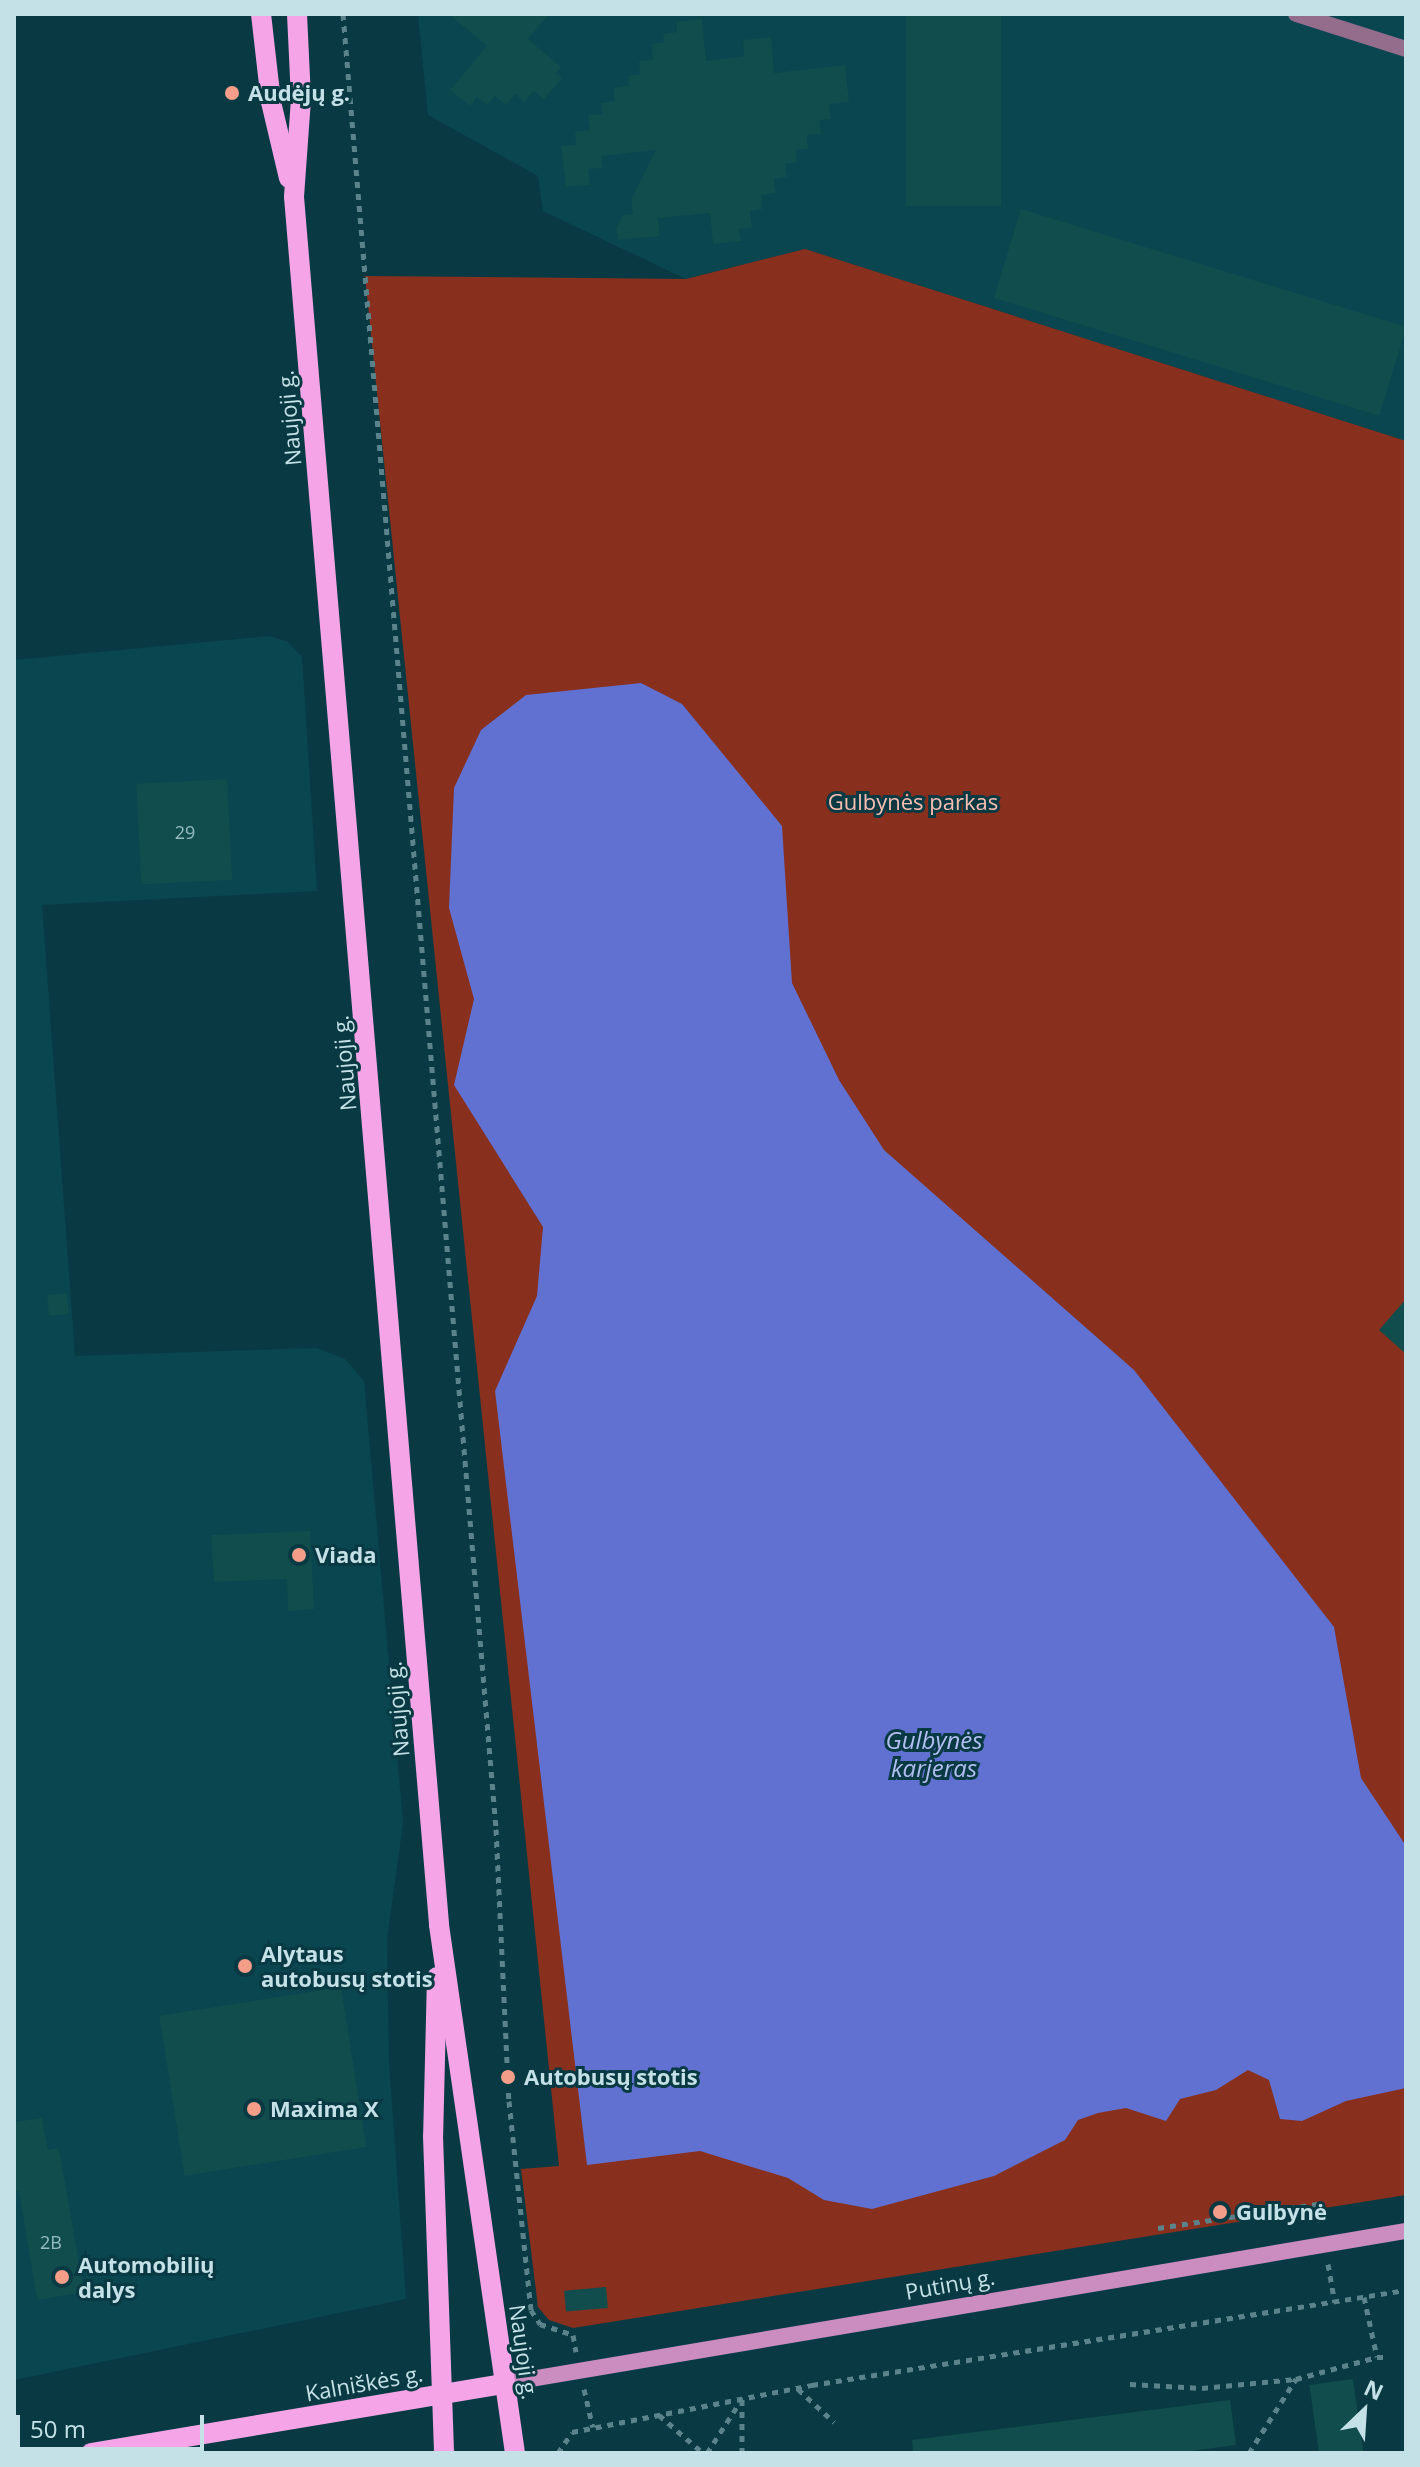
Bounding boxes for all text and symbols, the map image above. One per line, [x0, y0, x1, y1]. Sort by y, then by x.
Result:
place label: Audėjų g. [248, 80, 350, 106]
marker: Audėjų g. [223, 84, 241, 102]
street label: Naujoji g. [272, 369, 306, 467]
park label: Gulbynės parkas [828, 789, 998, 815]
house number: 29 [175, 821, 195, 843]
street label: Naujoji g. [327, 1014, 361, 1112]
place label: Viada [315, 1542, 377, 1568]
marker: Viada [290, 1546, 308, 1564]
street label: Naujoji g. [380, 1660, 414, 1758]
water label: Gulbynės karjeras [885, 1726, 983, 1782]
place label: Alytaus autobusų stotis [261, 1940, 433, 1992]
marker: Alytaus autobusų stotis [236, 1957, 254, 1975]
place label: Autobusų stotis [524, 2064, 698, 2090]
marker: Autobusų stotis [499, 2068, 517, 2086]
place label: Maxima X [270, 2096, 379, 2122]
marker: Maxima X [245, 2100, 263, 2118]
place label: Gulbynė [1236, 2199, 1327, 2225]
marker: Gulbynė [1211, 2203, 1229, 2221]
house number: 2B [40, 2231, 62, 2253]
place label: Automobilių dalys [78, 2251, 215, 2302]
street label: Putinų g. [903, 2263, 997, 2305]
marker: Automobilių dalys [53, 2268, 71, 2286]
street label: Naujoji g. [504, 2303, 544, 2401]
street label: Kalniškės g. [303, 2360, 425, 2406]
north arrow [1324, 2371, 1404, 2451]
text: N [1360, 2372, 1389, 2407]
scale bar [20, 2399, 208, 2449]
text: 50 m [30, 2412, 86, 2445]

